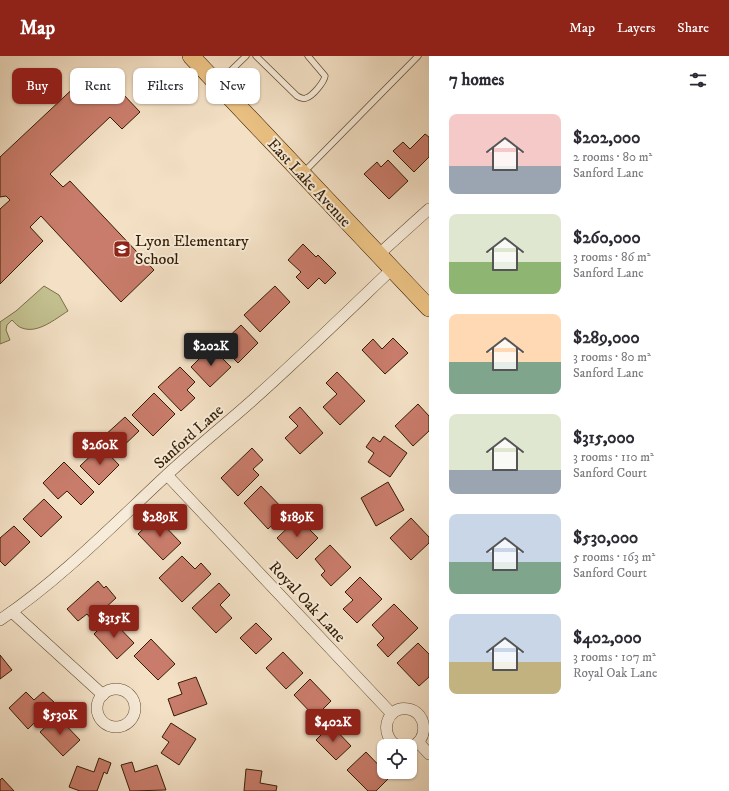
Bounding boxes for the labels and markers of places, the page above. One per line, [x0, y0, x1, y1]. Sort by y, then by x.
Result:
place label: Lyon Elementary School [135, 231, 249, 269]
school or university icon: Lyon Elementary School [112, 239, 132, 259]
pin: $202K [183, 333, 239, 367]
pin: $260K [72, 432, 128, 466]
pin: $289K [132, 504, 188, 538]
pin: $189K [269, 504, 325, 538]
pin: $315K [86, 605, 142, 639]
pin: $530K [32, 702, 88, 736]
pin: $402K [305, 709, 361, 743]

